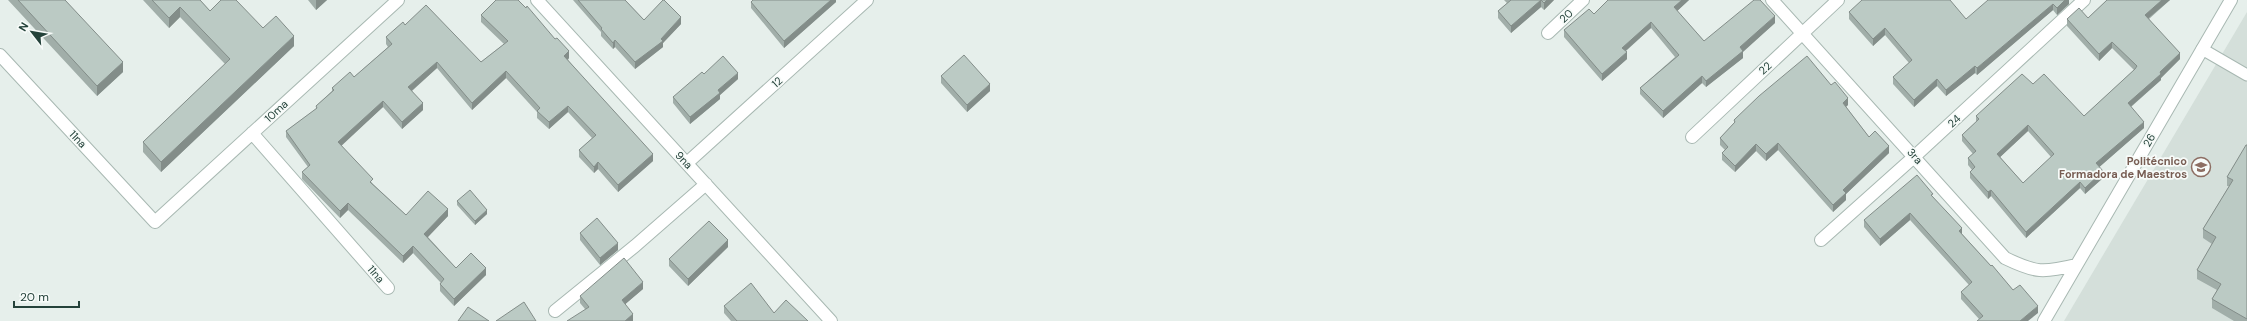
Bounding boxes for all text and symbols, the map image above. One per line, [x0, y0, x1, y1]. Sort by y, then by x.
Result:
street label: 20 [1556, 6, 1576, 26]
north arrow [12, 12, 52, 52]
text: N [15, 20, 31, 34]
street label: 22 [1756, 59, 1774, 77]
street label: 12 [769, 74, 785, 90]
street label: 10ma [261, 97, 291, 125]
street label: 24 [1945, 111, 1964, 130]
street label: 11na [66, 127, 90, 151]
street label: 26 [2140, 131, 2158, 149]
street label: 3ra [1904, 145, 1926, 167]
street label: 9na [672, 148, 696, 172]
place label: Politécnico Formadora de Maestros [2059, 154, 2187, 181]
school or university icon: Politécnico Formadora de Maestros [2190, 156, 2212, 178]
street label: 11na [364, 262, 388, 286]
scale bar [14, 283, 79, 309]
text: 20 m [20, 289, 49, 305]

